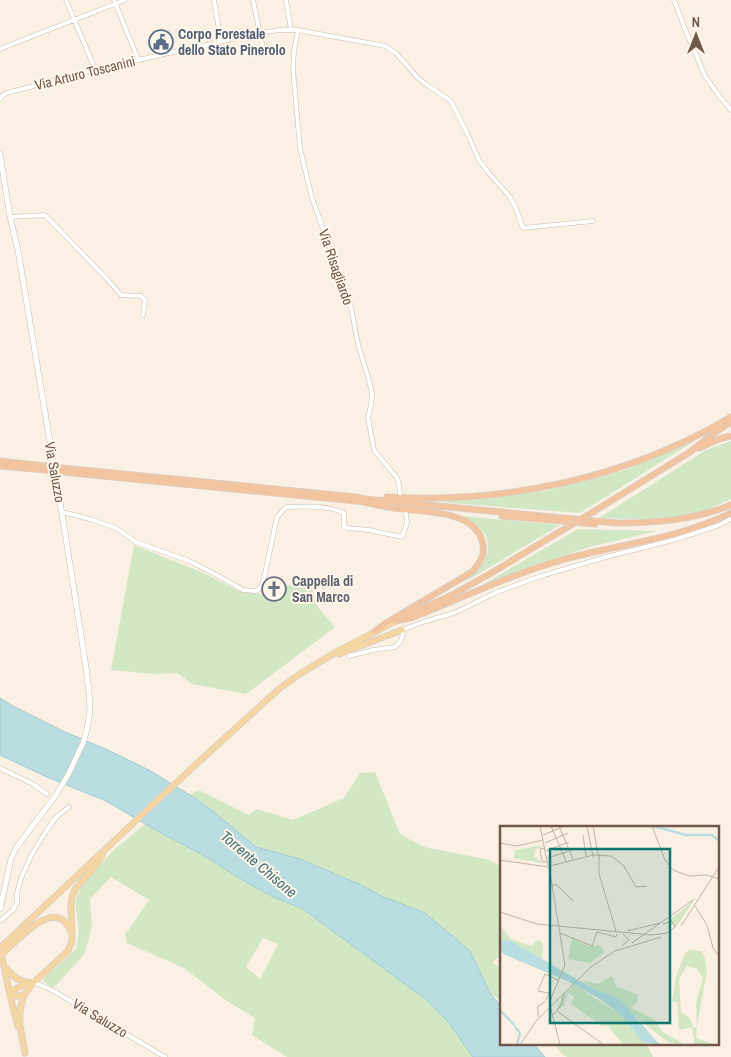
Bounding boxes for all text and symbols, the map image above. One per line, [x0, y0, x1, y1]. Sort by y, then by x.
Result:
north arrow [671, 10, 721, 60]
text: N [692, 13, 700, 31]
place label: Corpo Forestale dello Stato Pinerolo [178, 25, 286, 59]
public building icon: Corpo Forestale dello Stato Pinerolo [148, 29, 174, 55]
street label: Via Arturo Toscanini [33, 52, 137, 94]
street label: Via Risagliardo [315, 227, 357, 307]
street label: Via Saluzzo [41, 440, 69, 504]
place label: Cappella di San Marco [292, 572, 353, 606]
church icon: Cappella di San Marco [261, 576, 287, 602]
water label: Torrente Chisone [216, 826, 302, 902]
inset map [500, 826, 718, 1044]
street label: Via Saluzzo [69, 995, 131, 1041]

